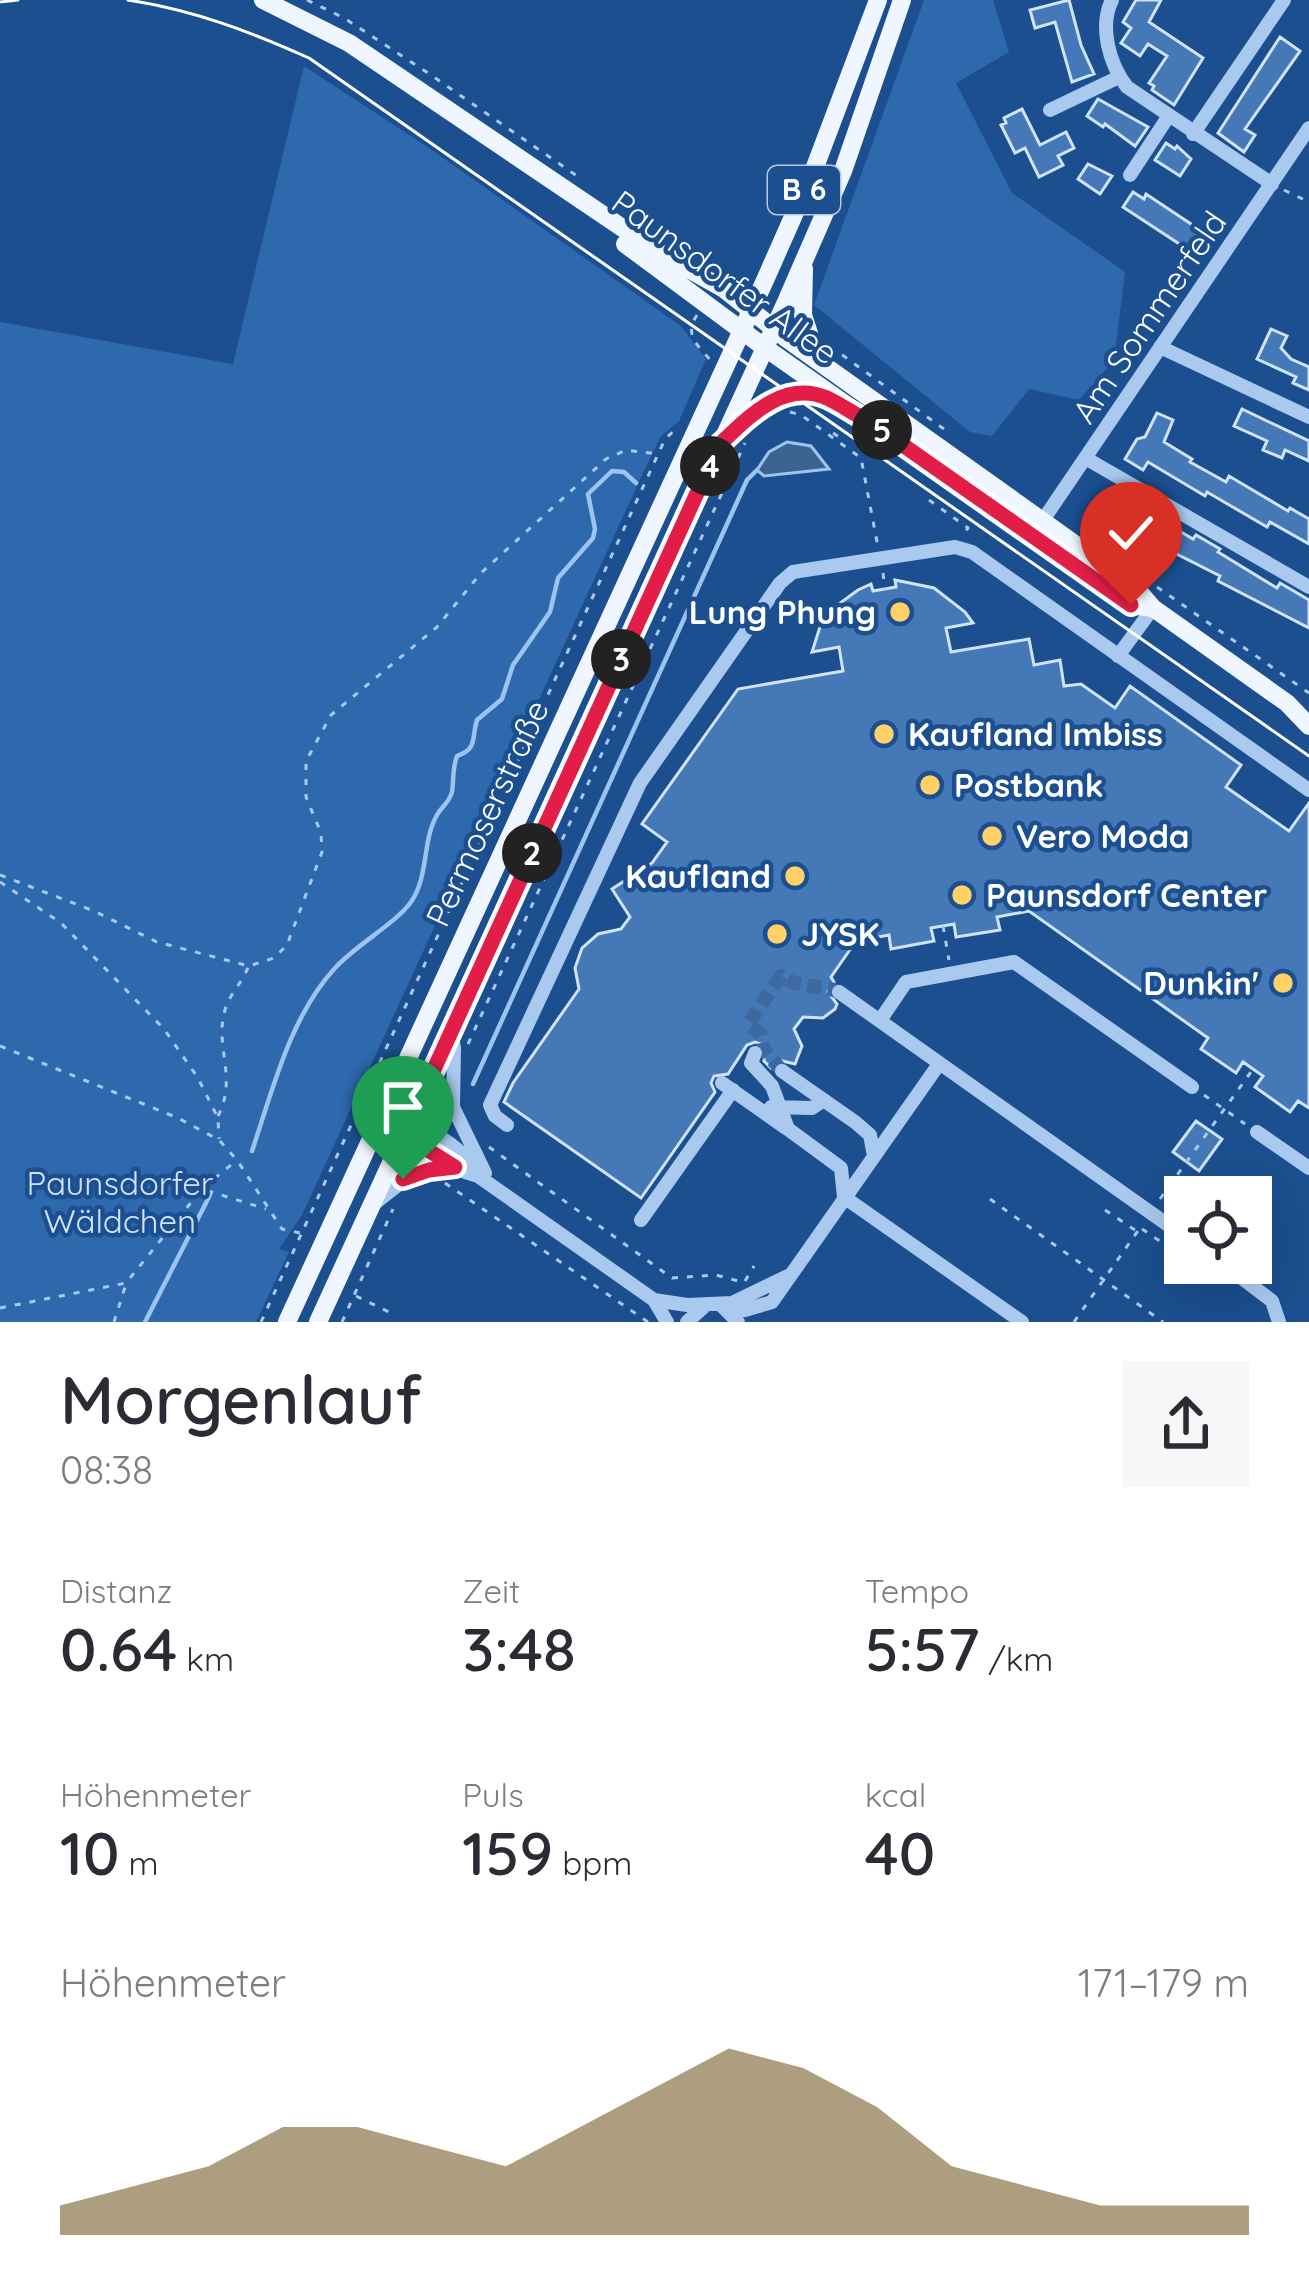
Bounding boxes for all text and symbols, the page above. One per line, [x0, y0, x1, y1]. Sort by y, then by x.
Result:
road number: B 6 [768, 166, 840, 214]
street label: Paunsdorfer Allee [604, 181, 846, 372]
street label: Am Sommerfeld [1063, 203, 1235, 431]
pin: 5 [852, 400, 912, 460]
text: 5 [872, 409, 892, 450]
pin: 4 [680, 436, 740, 496]
text: 4 [700, 445, 720, 486]
pin [1080, 482, 1182, 605]
icon: check [1098, 500, 1164, 566]
place label: Lung Phung [689, 591, 876, 632]
marker: Lung Phung [887, 599, 913, 625]
pin: 3 [591, 629, 651, 689]
text: 3 [612, 638, 630, 679]
street label: Permoserstraße [416, 693, 557, 933]
place label: Kaufland Imbiss [908, 713, 1163, 754]
marker: Kaufland Imbiss [871, 721, 897, 747]
place label: Postbank [954, 764, 1103, 805]
marker: Postbank [917, 772, 943, 798]
place label: Vero Moda [1016, 815, 1190, 856]
pin: 2 [502, 823, 562, 883]
marker: Vero Moda [979, 823, 1005, 849]
text: 2 [523, 832, 541, 873]
place label: Kaufland [625, 855, 771, 896]
marker: Kaufland [782, 863, 808, 889]
place label: Paunsdorf Center [986, 874, 1267, 915]
marker: Paunsdorf Center [949, 882, 975, 908]
place label: JYSK [801, 913, 879, 954]
marker: JYSK [764, 921, 790, 947]
place label: Dunkin' [1143, 962, 1259, 1003]
marker: Dunkin' [1270, 970, 1296, 996]
pin [352, 1056, 454, 1179]
icon: arrive [370, 1074, 436, 1140]
park label: Paunsdorfer Wäldchen [26, 1162, 214, 1241]
map controls [1164, 1176, 1272, 1284]
button: locate [1164, 1176, 1272, 1284]
text: Morgenlauf [60, 1358, 422, 1441]
button: share [1123, 1361, 1249, 1487]
text: 08:38 [60, 1445, 153, 1494]
text: Distanz [60, 1570, 172, 1611]
text: Zeit [462, 1570, 520, 1611]
text: Tempo [865, 1570, 969, 1611]
text: 0.64 [60, 1611, 177, 1686]
text: 3:48 [462, 1611, 576, 1686]
text: 5:57 [865, 1611, 979, 1686]
text: km [177, 1638, 234, 1679]
text: /km [979, 1638, 1053, 1679]
text: Höhenmeter [60, 1774, 251, 1815]
text: Puls [462, 1774, 524, 1815]
text: kcal [865, 1774, 926, 1815]
text: 10 [60, 1815, 119, 1890]
text: 159 [462, 1815, 553, 1890]
text: 40 [865, 1815, 935, 1890]
text: m [119, 1842, 159, 1883]
text: bpm [553, 1842, 632, 1883]
text: Höhenmeter [60, 1958, 286, 2007]
text: 171–179 m [1078, 1958, 1249, 2007]

